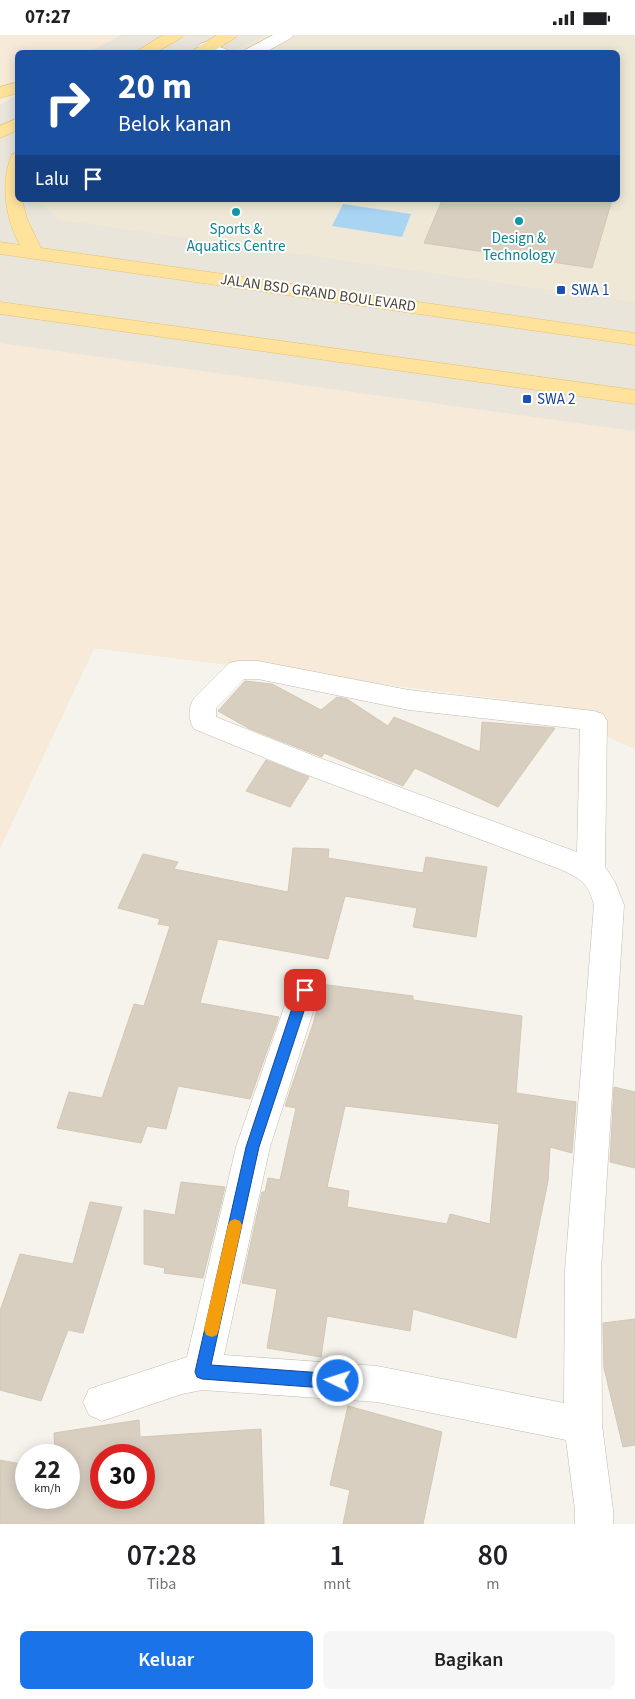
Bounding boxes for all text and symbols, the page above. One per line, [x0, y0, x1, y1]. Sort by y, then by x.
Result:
text: 07:27 [25, 4, 71, 31]
text: 20 m [118, 62, 192, 112]
icon: right [35, 70, 100, 135]
text: Belok kanan [118, 108, 232, 140]
icon: arrive [79, 165, 107, 193]
text: Lalu [35, 166, 69, 193]
marker: Sports & Aquatics Centre [230, 206, 242, 218]
marker: Design & Technology [513, 215, 525, 227]
place label: Sports & Aquatics Centre [187, 219, 285, 257]
place label: Design & Technology [483, 228, 555, 266]
street label: JALAN BSD GRAND BOULEVARD [219, 269, 417, 317]
place label: SWA 1 [571, 280, 609, 301]
marker: SWA 1 [555, 284, 567, 296]
place label: SWA 2 [537, 389, 575, 410]
marker: SWA 2 [521, 393, 533, 405]
pin [284, 969, 326, 1011]
icon: arrive [291, 976, 319, 1004]
position arrow [311, 1354, 363, 1406]
speed limit sign: 30 [90, 1444, 155, 1509]
text: 22 [34, 1452, 61, 1488]
text: km/h [34, 1480, 61, 1497]
text: 07:28 [127, 1534, 197, 1577]
text: 1 [329, 1534, 345, 1577]
text: 80 [477, 1534, 508, 1577]
text: Tiba [147, 1573, 176, 1595]
text: mnt [323, 1573, 351, 1595]
text: m [486, 1573, 499, 1595]
button: Keluar [20, 1631, 313, 1689]
button: Bagikan [323, 1631, 615, 1689]

